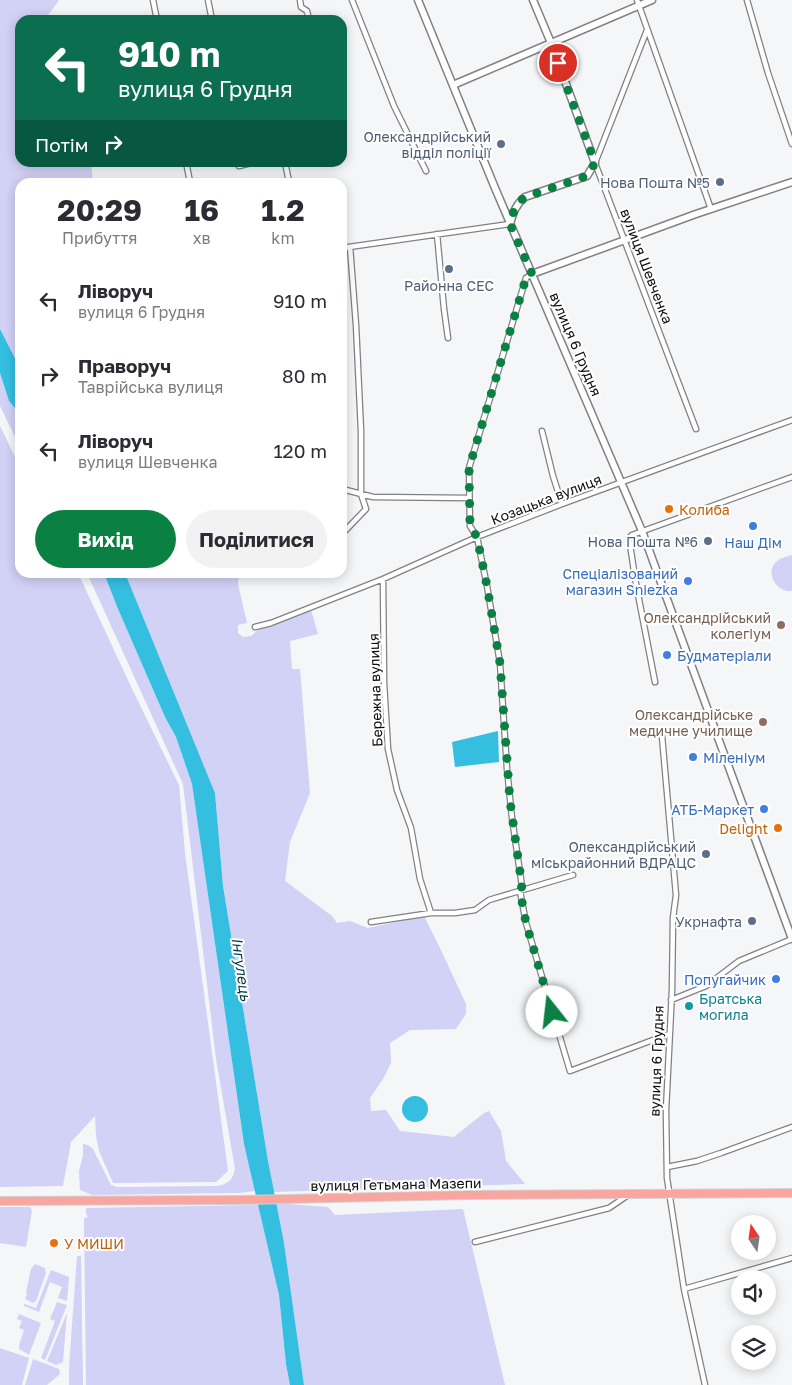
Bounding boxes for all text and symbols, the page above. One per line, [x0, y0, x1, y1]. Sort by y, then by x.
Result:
text: 910 m [118, 33, 220, 75]
icon: left [35, 35, 100, 100]
pin [537, 42, 579, 84]
icon: arrive [544, 49, 572, 77]
text: вулиця 6 Грудня [118, 75, 293, 102]
place label: Олександрійський відділ поліції [363, 128, 492, 161]
icon: right [99, 130, 127, 158]
text: Потім [35, 133, 89, 156]
marker: Олександрійський відділ поліції [495, 138, 507, 150]
place label: Нова Пошта №5 [600, 174, 710, 191]
marker: Нова Пошта №5 [714, 176, 726, 188]
text: 20:29 [57, 192, 142, 228]
text: 16 [184, 192, 219, 228]
text: 1.2 [261, 192, 305, 228]
street label: вулиця Шевченка [617, 206, 677, 326]
text: Прибуття [62, 228, 137, 248]
text: хв [193, 228, 211, 248]
text: km [271, 228, 295, 248]
marker: Районна СЕС [443, 263, 455, 275]
place label: Районна СЕС [404, 277, 494, 294]
text: Ліворуч [78, 279, 153, 302]
icon: left [35, 287, 63, 315]
text: 910 m [273, 289, 327, 312]
street label: вулиця 6 Грудня [546, 289, 606, 399]
text: вулиця 6 Грудня [78, 302, 205, 322]
text: Праворуч [78, 354, 171, 377]
icon: right [35, 362, 63, 390]
text: 80 m [282, 364, 327, 387]
text: Таврійська вулиця [78, 377, 223, 397]
text: Ліворуч [78, 429, 153, 452]
icon: left [35, 437, 63, 465]
text: 120 m [273, 439, 327, 462]
text: вулиця Шевченка [78, 452, 218, 472]
street label: Козацька вулиця [488, 470, 604, 528]
place label: Колиба [679, 501, 730, 518]
marker: Колиба [663, 503, 675, 515]
button: Вихід [35, 510, 176, 568]
button: Поділитися [186, 510, 327, 568]
marker: Наш Дім [747, 520, 759, 532]
place label: Нова Пошта №6 [588, 533, 698, 550]
place label: Наш Дім [724, 534, 782, 551]
marker: Нова Пошта №6 [702, 535, 714, 547]
place label: Спеціалізований магазин Sniezka [562, 565, 678, 598]
marker: Спеціалізований магазин Sniezka [682, 575, 694, 587]
place label: Олександрійський колегіум [643, 609, 771, 642]
marker: Олександрійський колегіум [775, 619, 787, 631]
street label: Бережна вулиця [365, 633, 385, 747]
place label: Будматеріали [677, 647, 771, 664]
marker: Будматеріали [661, 649, 673, 661]
place label: Олександрійське медичне училище [629, 706, 753, 739]
marker: Олександрійське медичне училище [757, 716, 769, 728]
place label: Міленіум [703, 749, 765, 766]
marker: Міленіум [687, 751, 699, 763]
place label: АТБ-Маркет [671, 801, 754, 818]
marker: АТБ-Маркет [758, 803, 770, 815]
place label: Delight [719, 820, 768, 837]
marker: Delight [772, 822, 784, 834]
place label: Олександрійський міськрайонний ВДРАЦС [531, 838, 696, 871]
marker: Олександрійський міськрайонний ВДРАЦС [700, 848, 712, 860]
place label: Укрнафта [675, 913, 742, 930]
marker: Укрнафта [746, 915, 758, 927]
water label: Інгулець [228, 936, 256, 1003]
place label: Попугайчик [684, 971, 766, 988]
marker: Попугайчик [770, 973, 782, 985]
position arrow [525, 985, 577, 1037]
place label: Братська могила [699, 990, 762, 1023]
marker: Братська могила [683, 1000, 695, 1012]
street label: вулиця 6 Грудня [646, 1005, 666, 1117]
street label: вулиця Гетьмана Мазепи [310, 1174, 482, 1194]
north arrow [731, 1215, 776, 1260]
map controls [731, 1215, 776, 1370]
place label: У МИШИ [64, 1235, 124, 1252]
marker: У МИШИ [48, 1237, 60, 1249]
button: sound [731, 1270, 776, 1315]
button: layers [731, 1325, 776, 1370]

